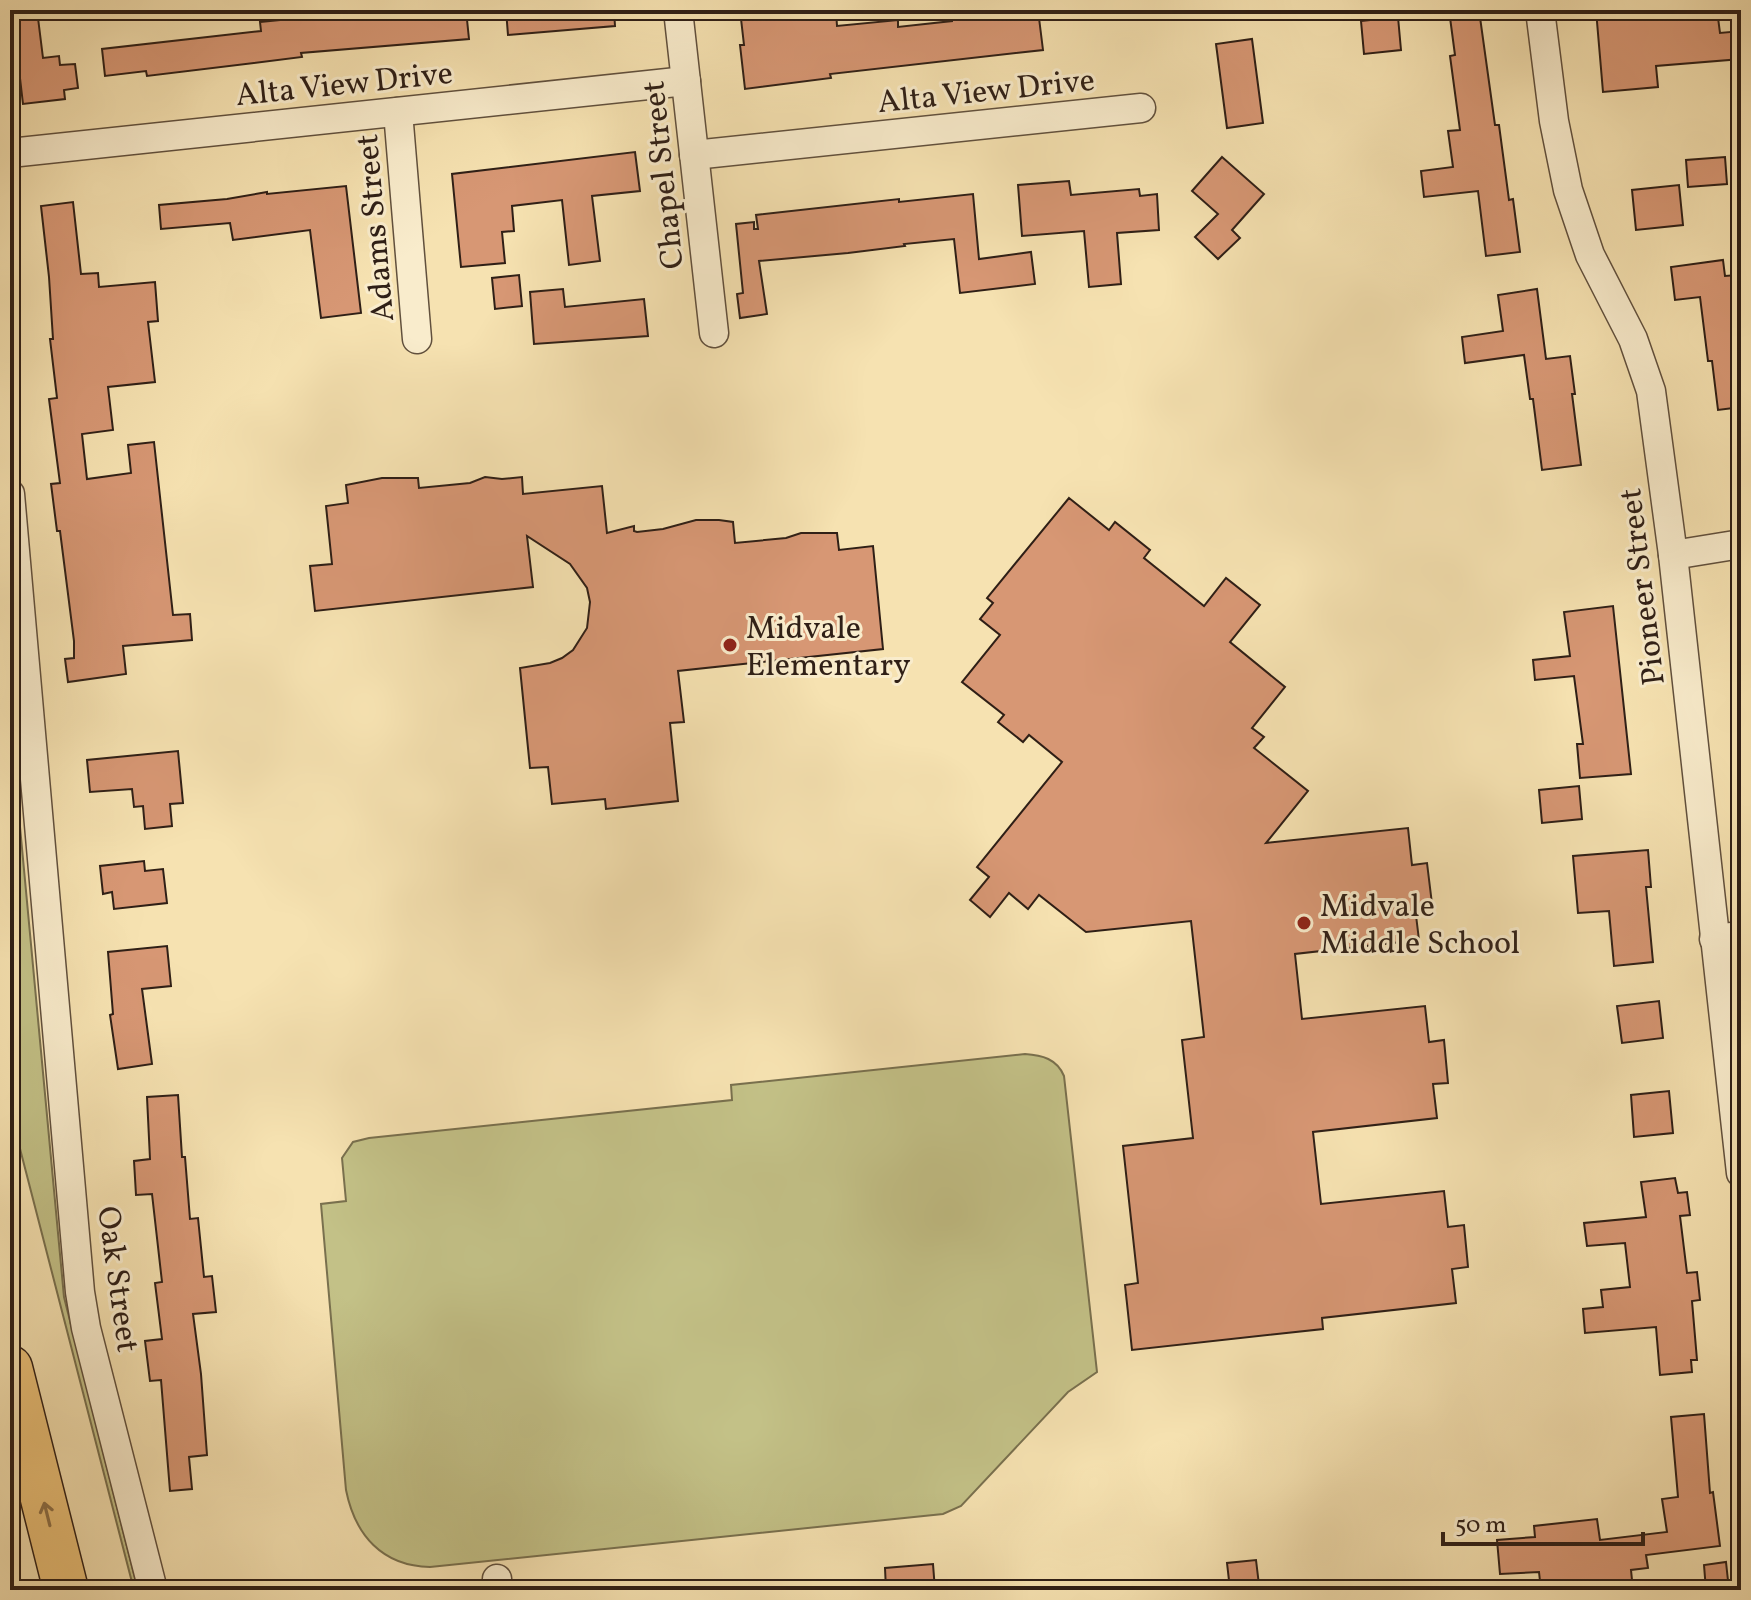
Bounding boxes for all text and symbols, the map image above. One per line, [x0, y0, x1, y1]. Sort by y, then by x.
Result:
street label: Alta View Drive [234, 53, 455, 119]
street label: Alta View Drive [876, 60, 1097, 126]
street label: Chapel Street [633, 78, 697, 271]
street label: Adams Street [347, 132, 407, 323]
street label: Pioneer Street [1610, 486, 1678, 688]
place label: Midvale Elementary [746, 608, 910, 689]
marker: Midvale Elementary [721, 636, 739, 654]
place label: Midvale Middle School [1320, 886, 1520, 967]
marker: Midvale Middle School [1295, 914, 1313, 932]
street label: Oak Street [84, 1204, 148, 1355]
scale bar [1443, 1496, 1643, 1546]
one-way arrow [39, 1502, 54, 1528]
text: 50 m [1455, 1509, 1507, 1543]

